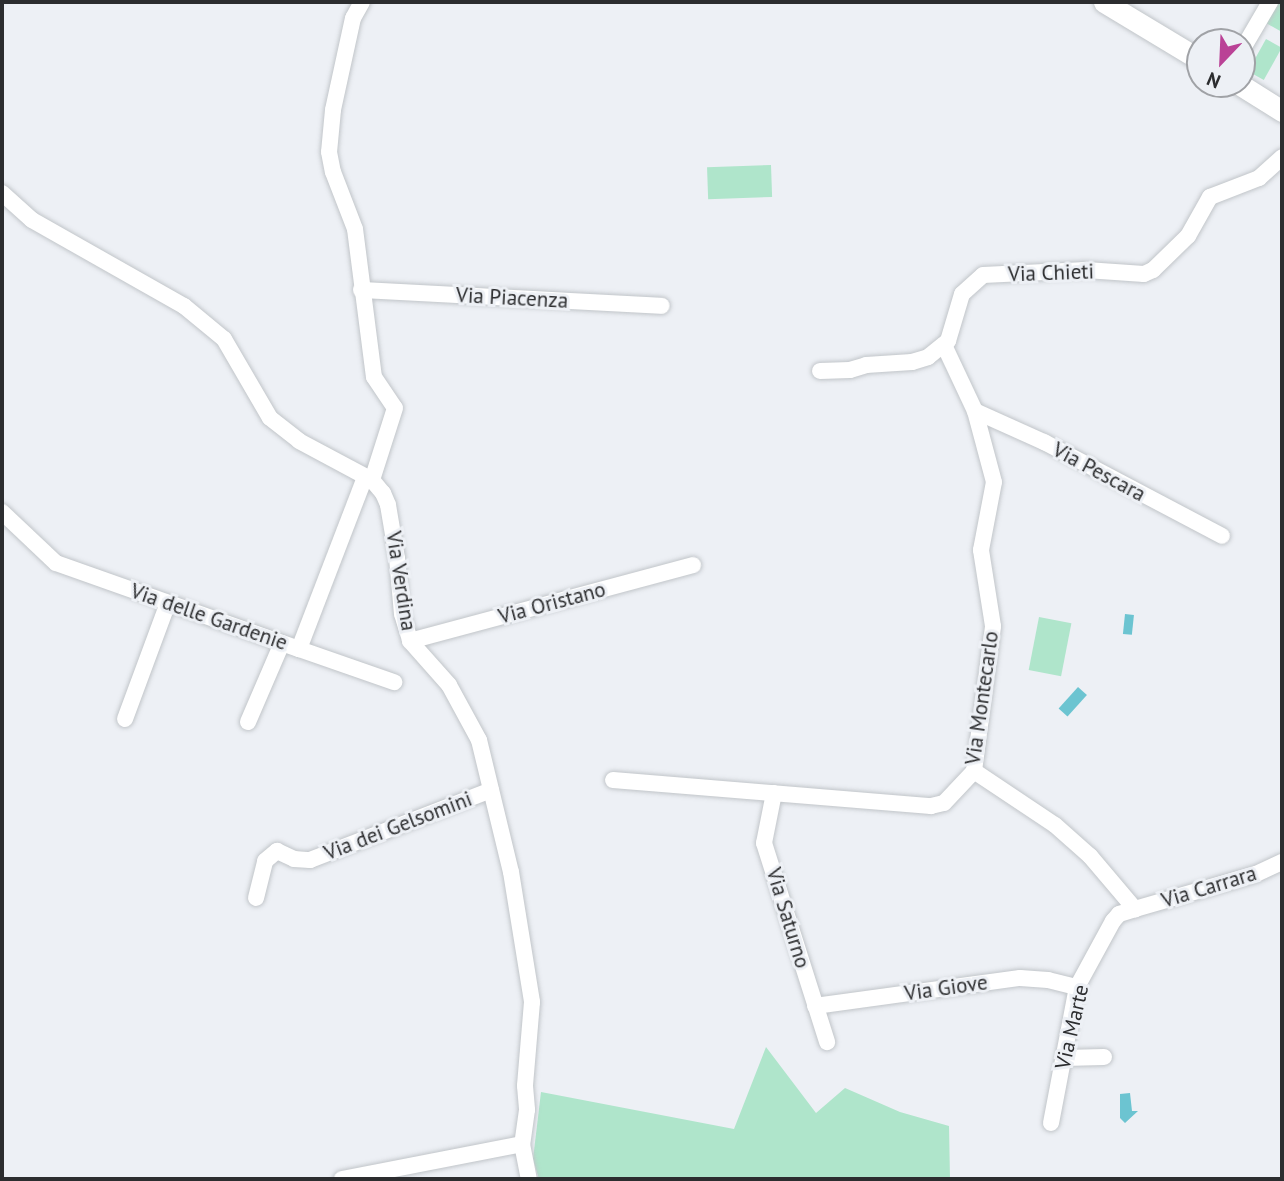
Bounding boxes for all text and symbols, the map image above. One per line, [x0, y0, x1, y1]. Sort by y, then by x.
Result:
north arrow [1186, 28, 1256, 98]
text: N [1203, 67, 1224, 94]
street label: Via Chieti [1008, 259, 1094, 287]
street label: Via Piacenza [455, 282, 569, 314]
street label: Via Pescara [1048, 437, 1150, 507]
street label: Via Verdina [381, 529, 421, 633]
street label: Via Oristano [496, 577, 608, 629]
street label: Via delle Gardenie [127, 578, 291, 656]
street label: Via Montecarlo [960, 630, 1004, 766]
street label: Via dei Gelsomini [321, 786, 475, 866]
street label: Via Carrara [1159, 861, 1259, 913]
street label: Via Saturno [761, 865, 815, 971]
street label: Via Giove [903, 970, 989, 1006]
street label: Via Marte [1050, 982, 1094, 1072]

